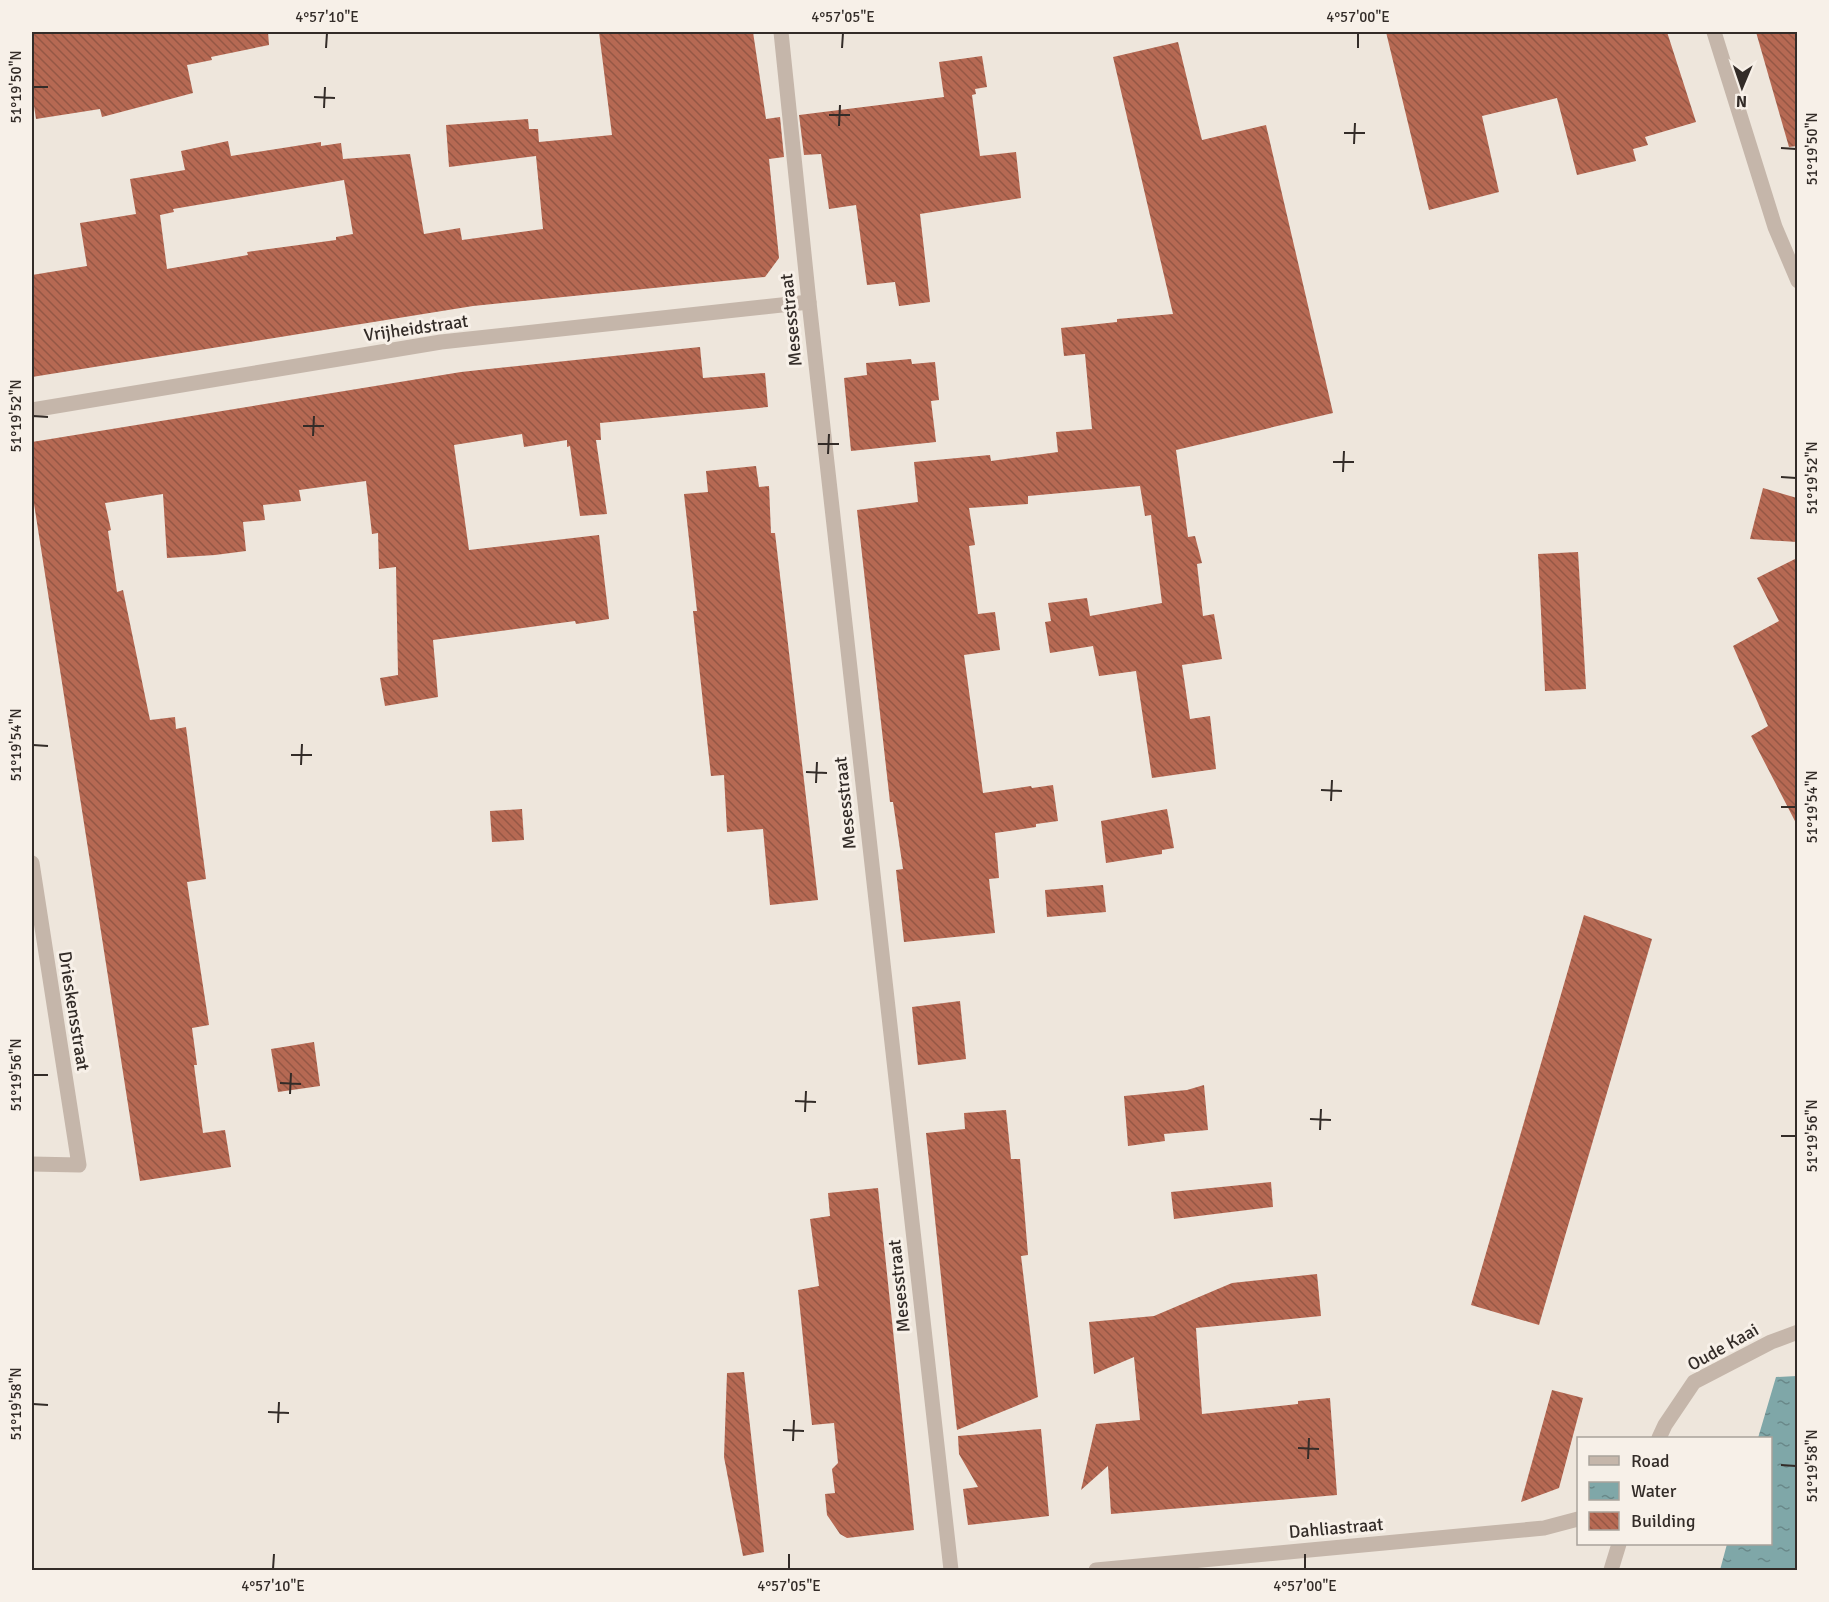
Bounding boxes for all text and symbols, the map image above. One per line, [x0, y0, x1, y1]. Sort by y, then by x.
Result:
text: 4°57'10"E [295, 8, 359, 26]
text: 4°57'05"E [811, 8, 875, 26]
text: 4°57'00"E [1326, 8, 1390, 26]
text: 51°19'50"N [7, 50, 25, 124]
north arrow [1712, 57, 1772, 117]
text: N [1736, 91, 1747, 111]
text: 51°19'50"N [1803, 112, 1821, 186]
street label: Mesesstraat [775, 272, 807, 368]
street label: Vrijheidstraat [362, 310, 470, 346]
text: 51°19'52"N [7, 379, 25, 453]
text: 51°19'52"N [1803, 441, 1821, 515]
text: 51°19'54"N [7, 708, 25, 782]
street label: Mesesstraat [829, 755, 861, 851]
text: 51°19'54"N [1803, 770, 1821, 844]
street label: Drieskensstraat [54, 950, 94, 1072]
text: 51°19'56"N [7, 1038, 25, 1112]
text: 51°19'56"N [1803, 1099, 1821, 1173]
street label: Mesesstraat [883, 1238, 915, 1334]
street label: Oude Kaai [1684, 1318, 1762, 1376]
text: 51°19'58"N [7, 1367, 25, 1441]
text: 51°19'58"N [1803, 1429, 1821, 1503]
legend [1577, 1437, 1772, 1545]
text: Road [1631, 1450, 1670, 1472]
text: Water [1631, 1480, 1677, 1502]
text: Building [1631, 1510, 1695, 1532]
street label: Dahliastraat [1288, 1513, 1384, 1543]
text: 4°57'10"E [241, 1577, 305, 1595]
text: 4°57'05"E [757, 1577, 821, 1595]
text: 4°57'00"E [1273, 1577, 1337, 1595]

